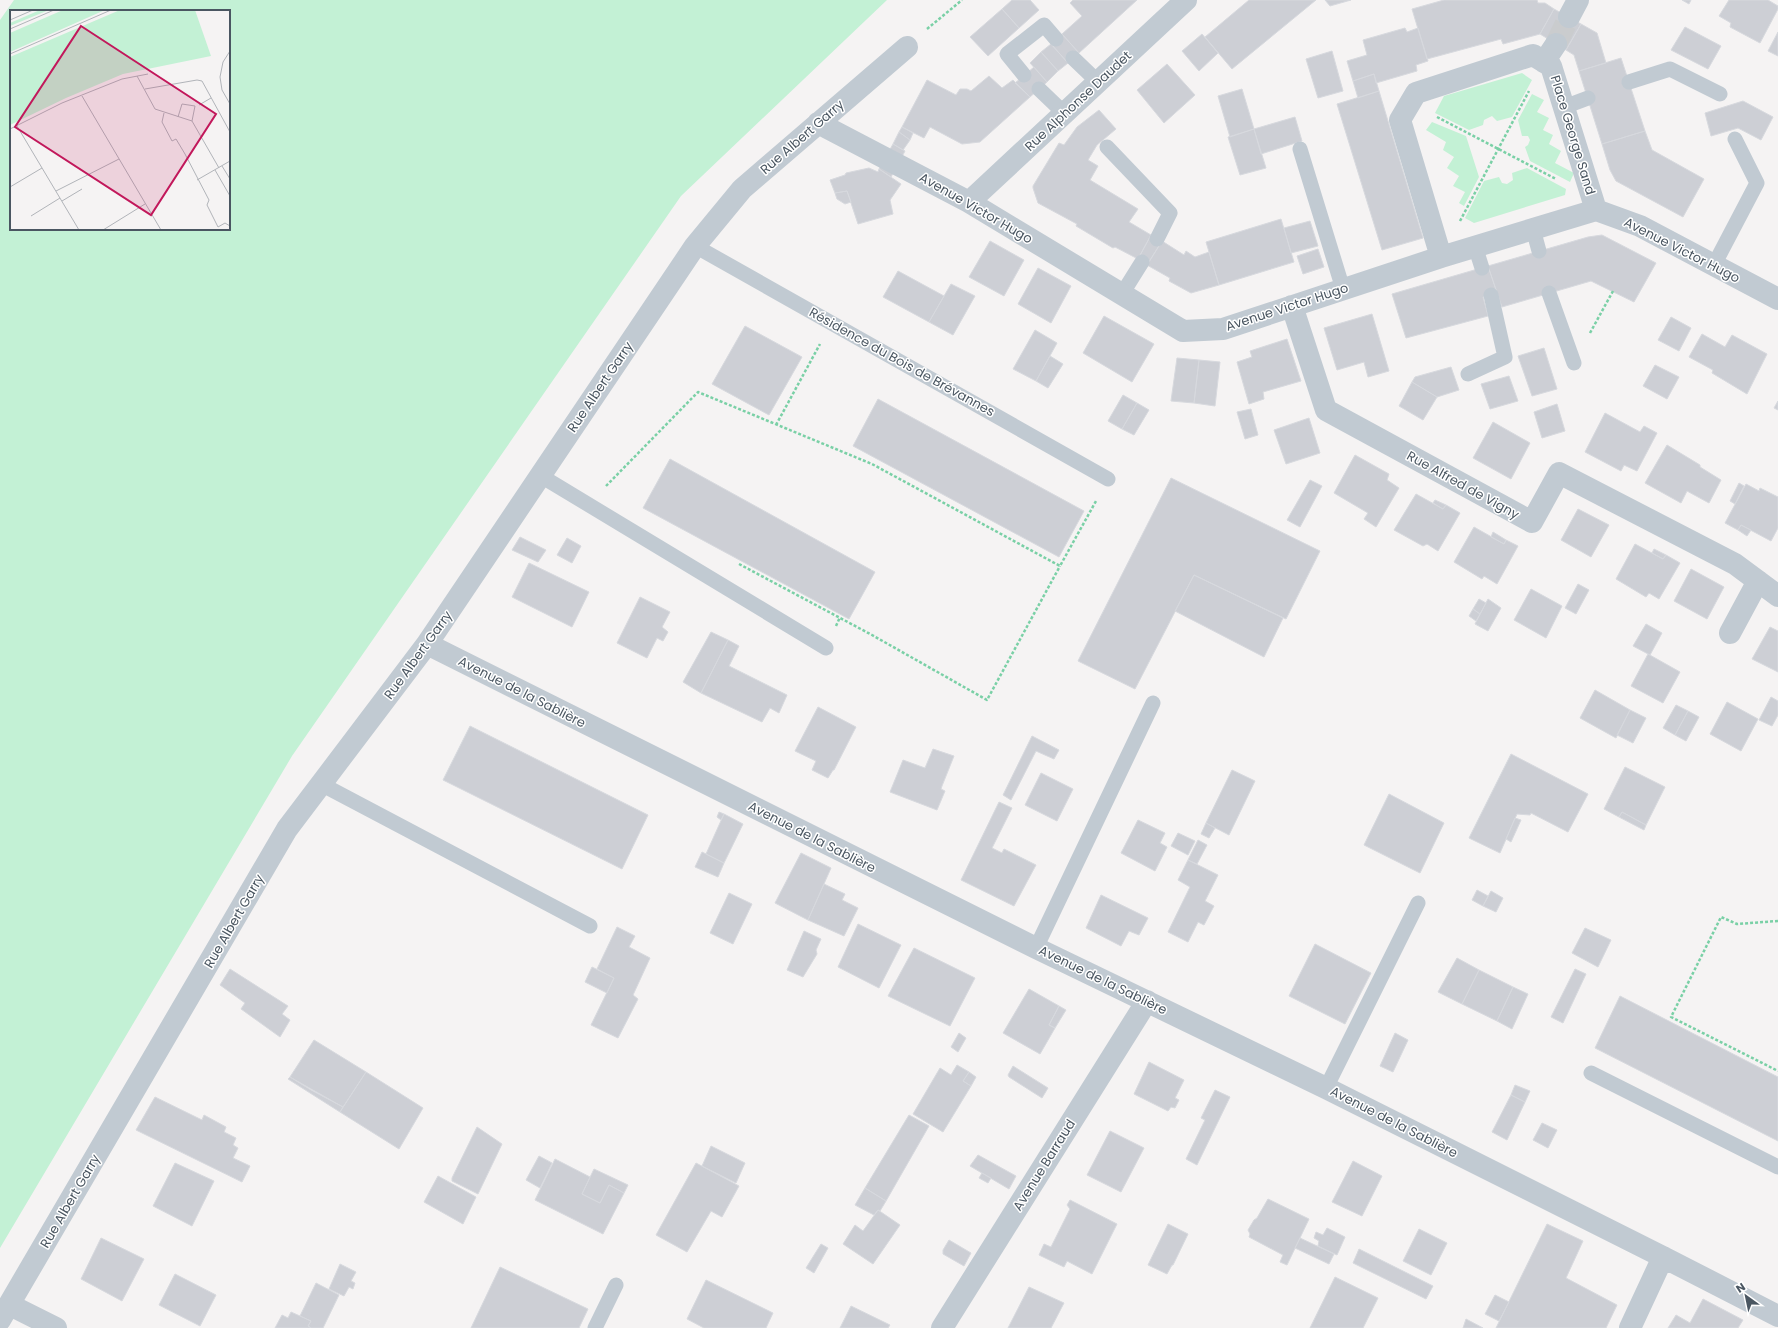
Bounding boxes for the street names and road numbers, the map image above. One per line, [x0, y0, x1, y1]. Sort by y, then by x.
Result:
street label: Rue Alphonse Daudet [1020, 46, 1136, 156]
street label: Place George Sand [1546, 73, 1600, 197]
street label: Rue Albert Garry [756, 95, 849, 179]
street label: Avenue Victor Hugo [916, 168, 1036, 248]
street label: Avenue Victor Hugo [1621, 212, 1743, 288]
street label: Avenue Victor Hugo [1223, 278, 1351, 336]
street label: Résidence du Bois de Brévannes [806, 303, 998, 421]
street label: Rue Albert Garry [563, 337, 638, 436]
street label: Rue Alfred de Vigny [1403, 446, 1523, 524]
street label: Rue Albert Garry [379, 606, 457, 703]
street label: Avenue de la Sablière [455, 652, 589, 732]
street label: Avenue de la Sablière [745, 797, 879, 877]
street label: Rue Albert Garry [199, 870, 269, 971]
street label: Avenue de la Sablière [1036, 941, 1170, 1019]
street label: Avenue de la Sablière [1327, 1082, 1461, 1162]
street label: Avenue Barraud [1008, 1116, 1080, 1214]
street label: Rue Albert Garry [35, 1150, 105, 1251]

